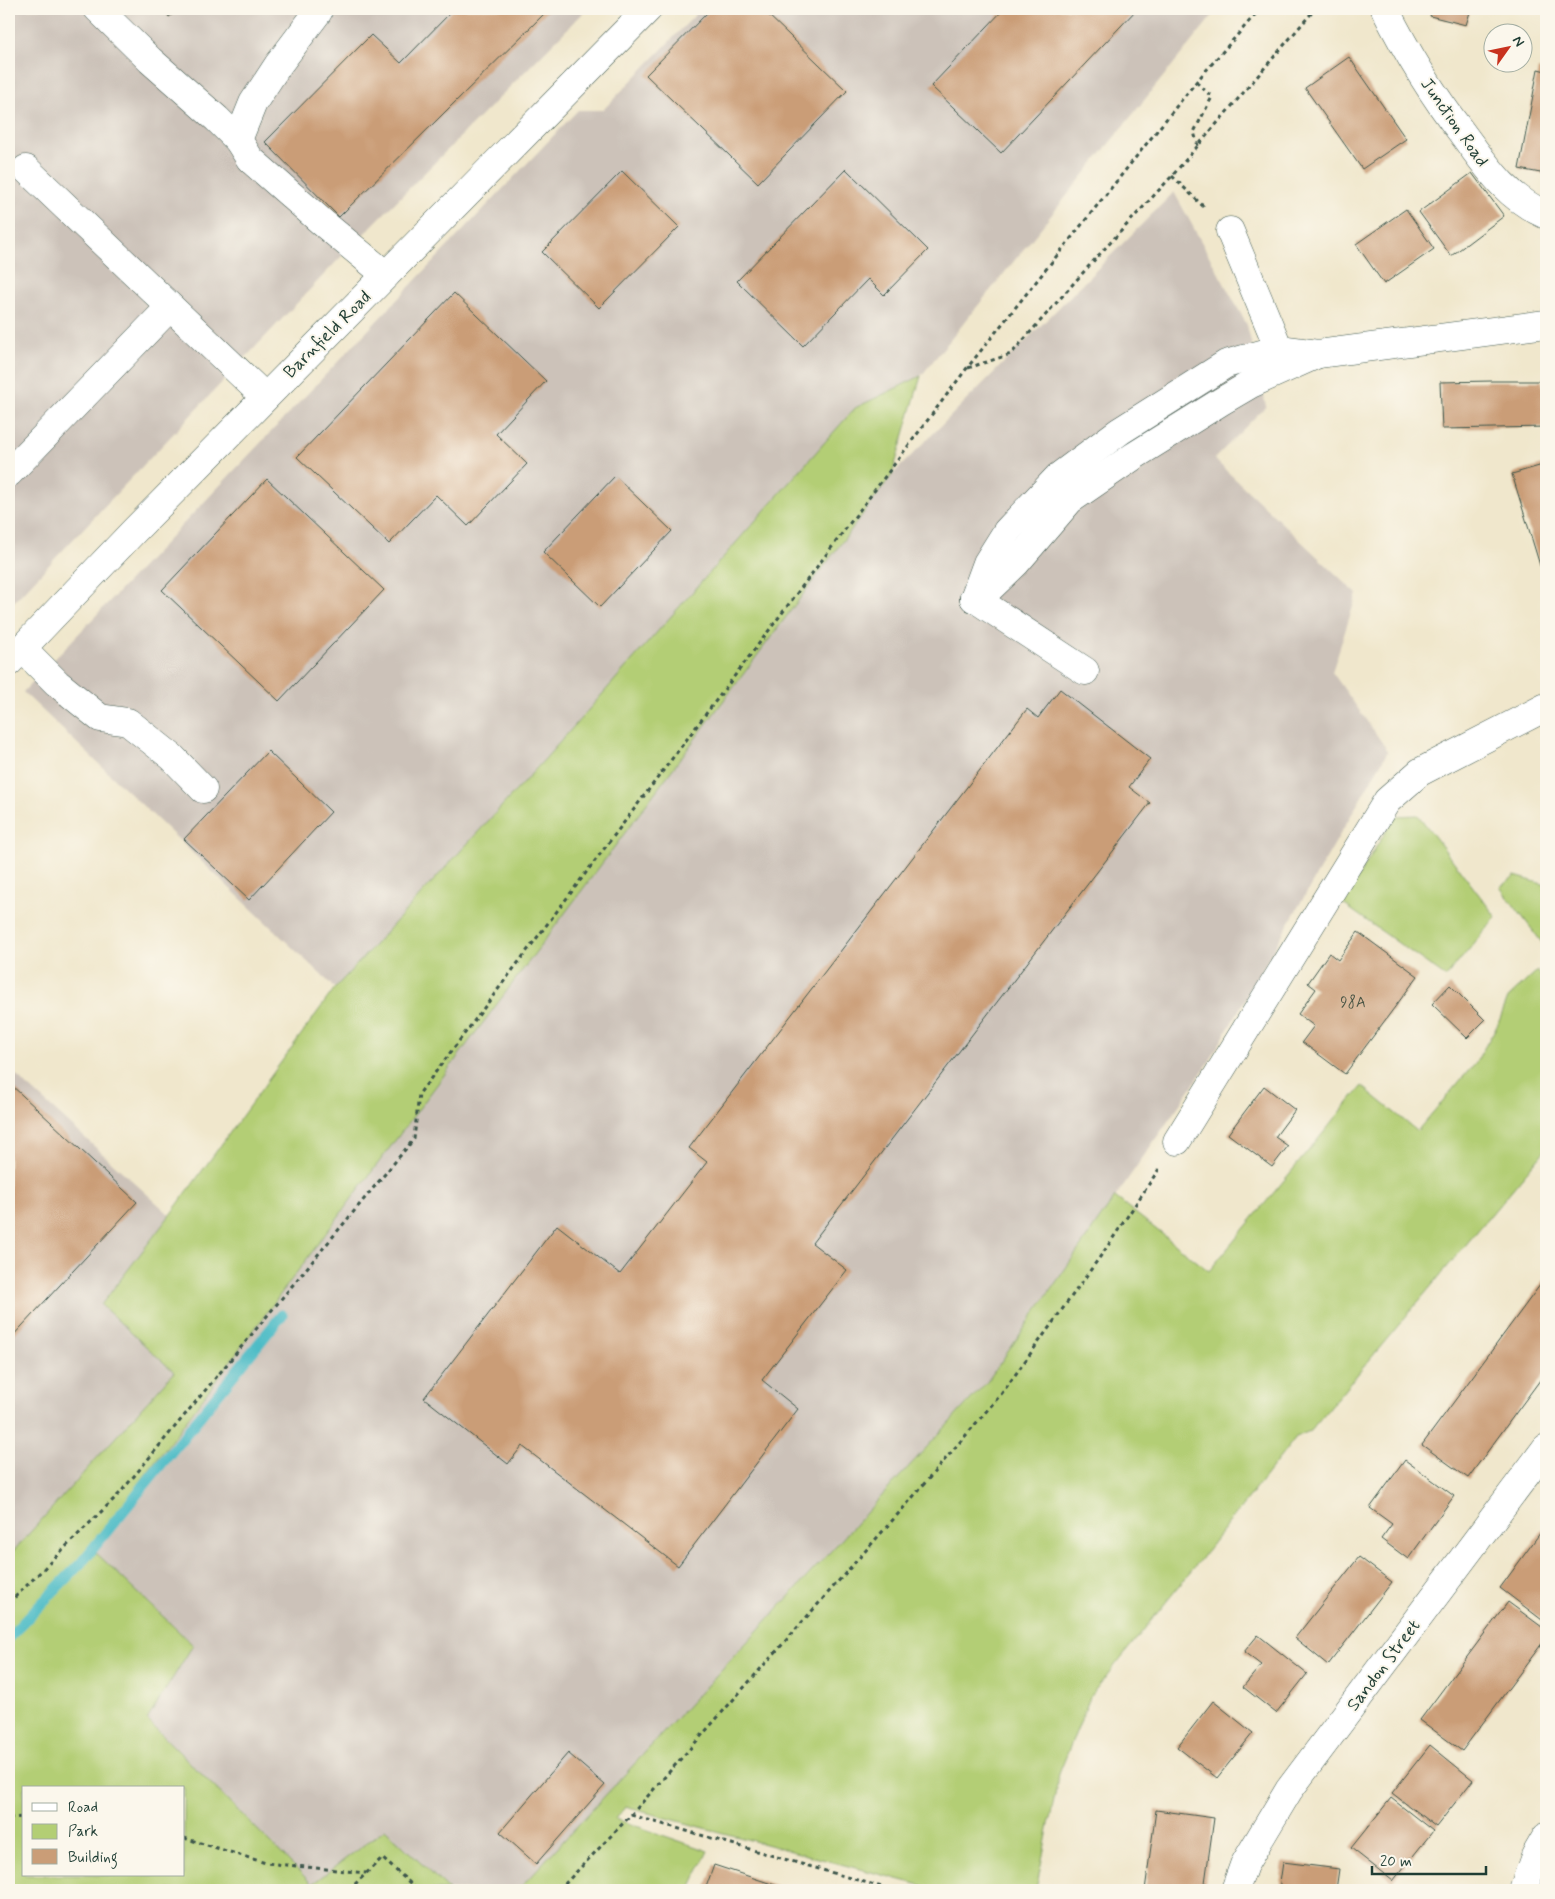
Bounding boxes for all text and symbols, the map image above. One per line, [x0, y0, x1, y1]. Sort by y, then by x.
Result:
north arrow [1482, 22, 1532, 72]
text: N [1508, 33, 1528, 50]
street label: Junction Road [1415, 73, 1494, 172]
street label: Barnfield Road [279, 286, 377, 384]
house number: 98A [1340, 993, 1366, 1013]
street label: Sandon Street [1341, 1615, 1426, 1716]
legend [22, 1786, 185, 1876]
text: Road [68, 1798, 98, 1818]
text: Park [68, 1822, 98, 1842]
scale bar [1372, 1844, 1486, 1876]
text: Building [68, 1848, 118, 1869]
text: 20 m [1380, 1852, 1412, 1872]

